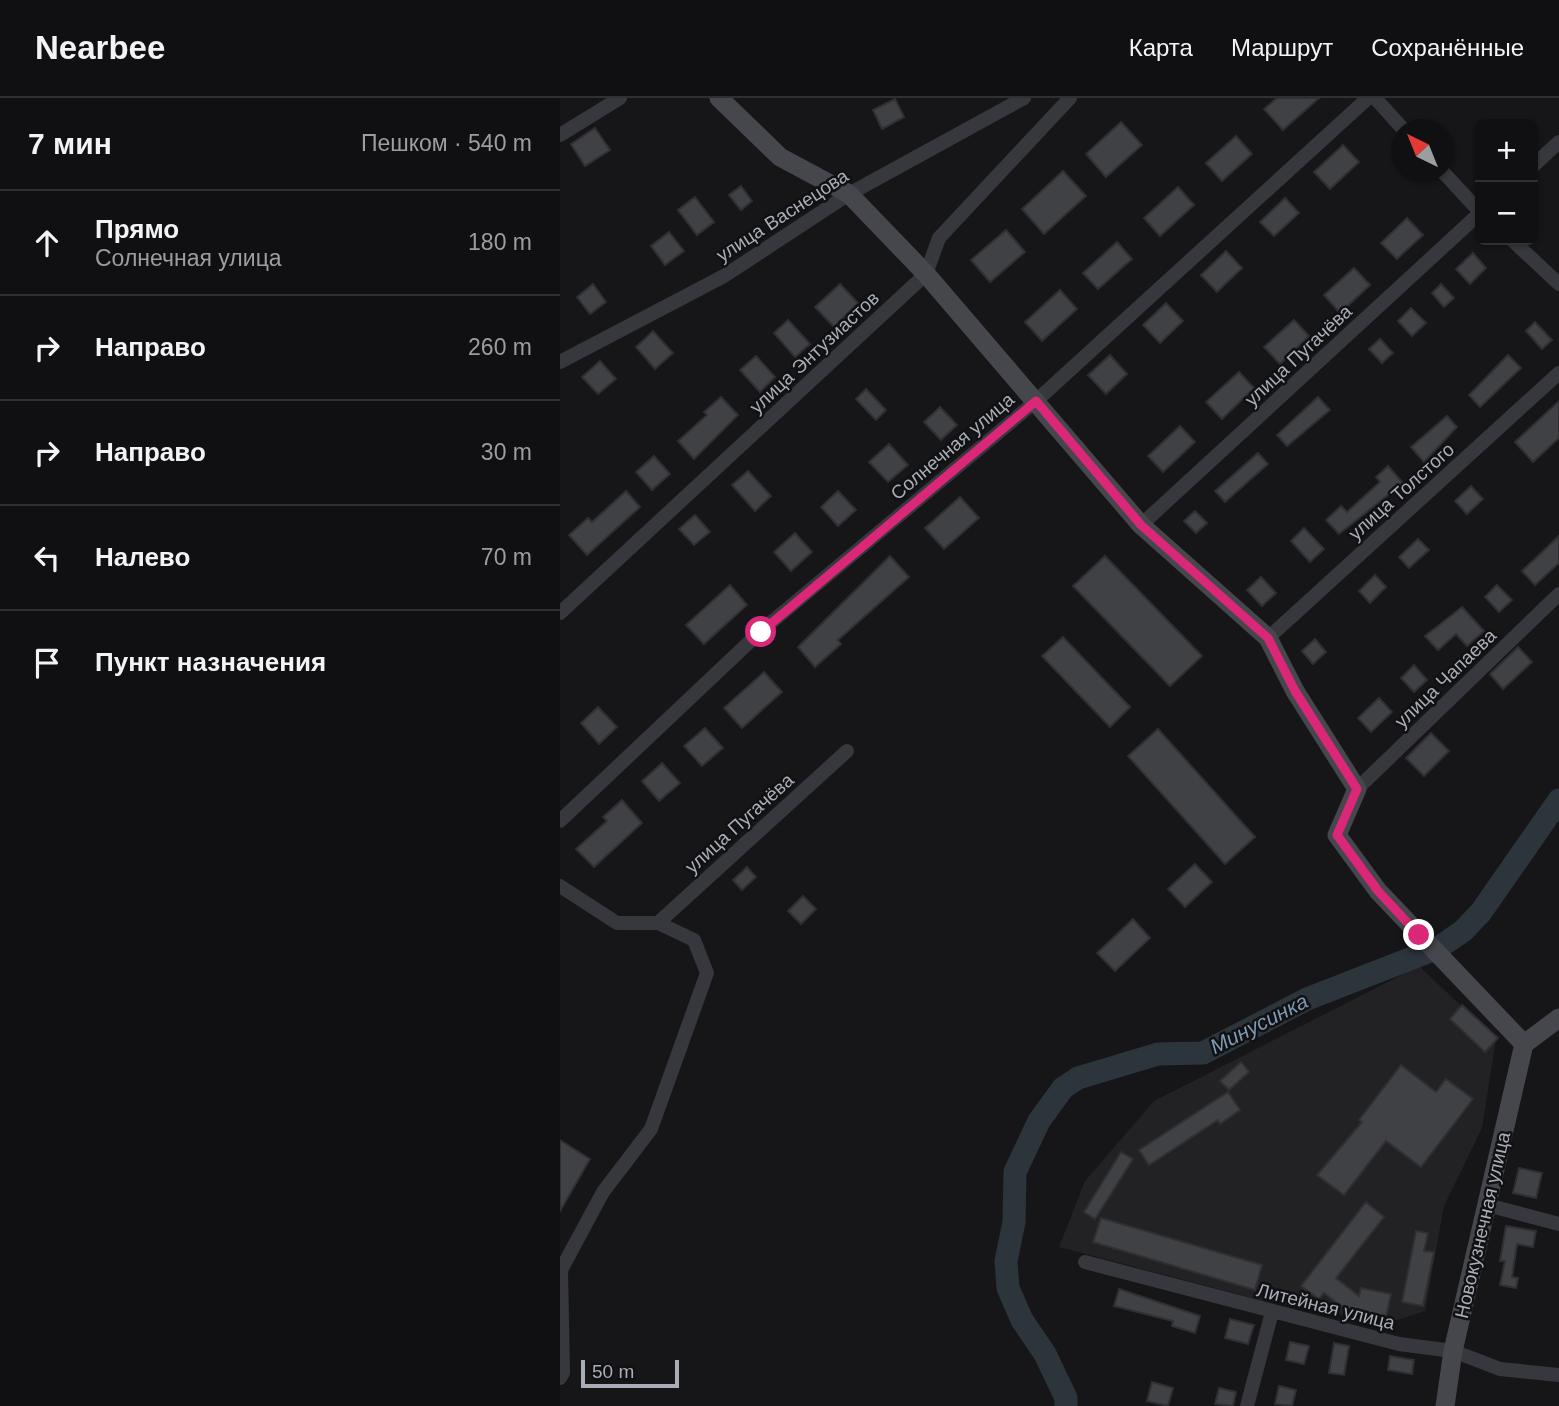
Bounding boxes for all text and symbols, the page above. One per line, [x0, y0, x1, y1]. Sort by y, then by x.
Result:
text: Nearbee [35, 29, 165, 66]
text: Карта [1129, 34, 1193, 61]
text: Маршрут [1231, 34, 1333, 61]
text: Сохранённые [1371, 34, 1524, 61]
north arrow [1391, 119, 1454, 182]
map controls [1475, 119, 1538, 245]
button: + [1475, 119, 1538, 182]
text: 7 мин [28, 127, 112, 160]
text: Пешком · 540 m [361, 130, 532, 156]
street label: улица Васнецова [712, 165, 853, 266]
button: − [1475, 182, 1538, 245]
text: Прямо [95, 214, 179, 244]
icon: ahead [28, 224, 66, 262]
text: 180 m [468, 229, 532, 255]
text: Солнечная улица [95, 245, 282, 271]
street label: улица Энтузиастов [746, 287, 883, 418]
street label: улица Пугачёва [1241, 300, 1356, 410]
icon: right [28, 329, 66, 367]
text: Направо [95, 332, 206, 362]
text: 260 m [468, 334, 532, 360]
street label: Солнечная улица [887, 389, 1018, 504]
icon: right [28, 434, 66, 472]
text: Направо [95, 437, 206, 467]
text: 30 m [481, 439, 532, 465]
street label: улица Толстого [1344, 439, 1458, 544]
icon: left [28, 539, 66, 577]
text: Налево [95, 542, 190, 572]
text: 70 m [481, 544, 532, 570]
route start [745, 616, 776, 647]
street label: улица Чапаева [1390, 624, 1501, 732]
icon: arrive [28, 644, 66, 682]
text: Пункт назначения [95, 647, 326, 677]
street label: улица Пугачёва [681, 769, 798, 877]
route end [1403, 919, 1434, 950]
water label: Минусинка [1206, 989, 1311, 1058]
street label: Новокузнечная улица [1451, 1129, 1514, 1320]
street label: Литейная улица [1255, 1279, 1398, 1334]
scale bar [581, 1357, 679, 1389]
text: 50 m [592, 1361, 634, 1382]

